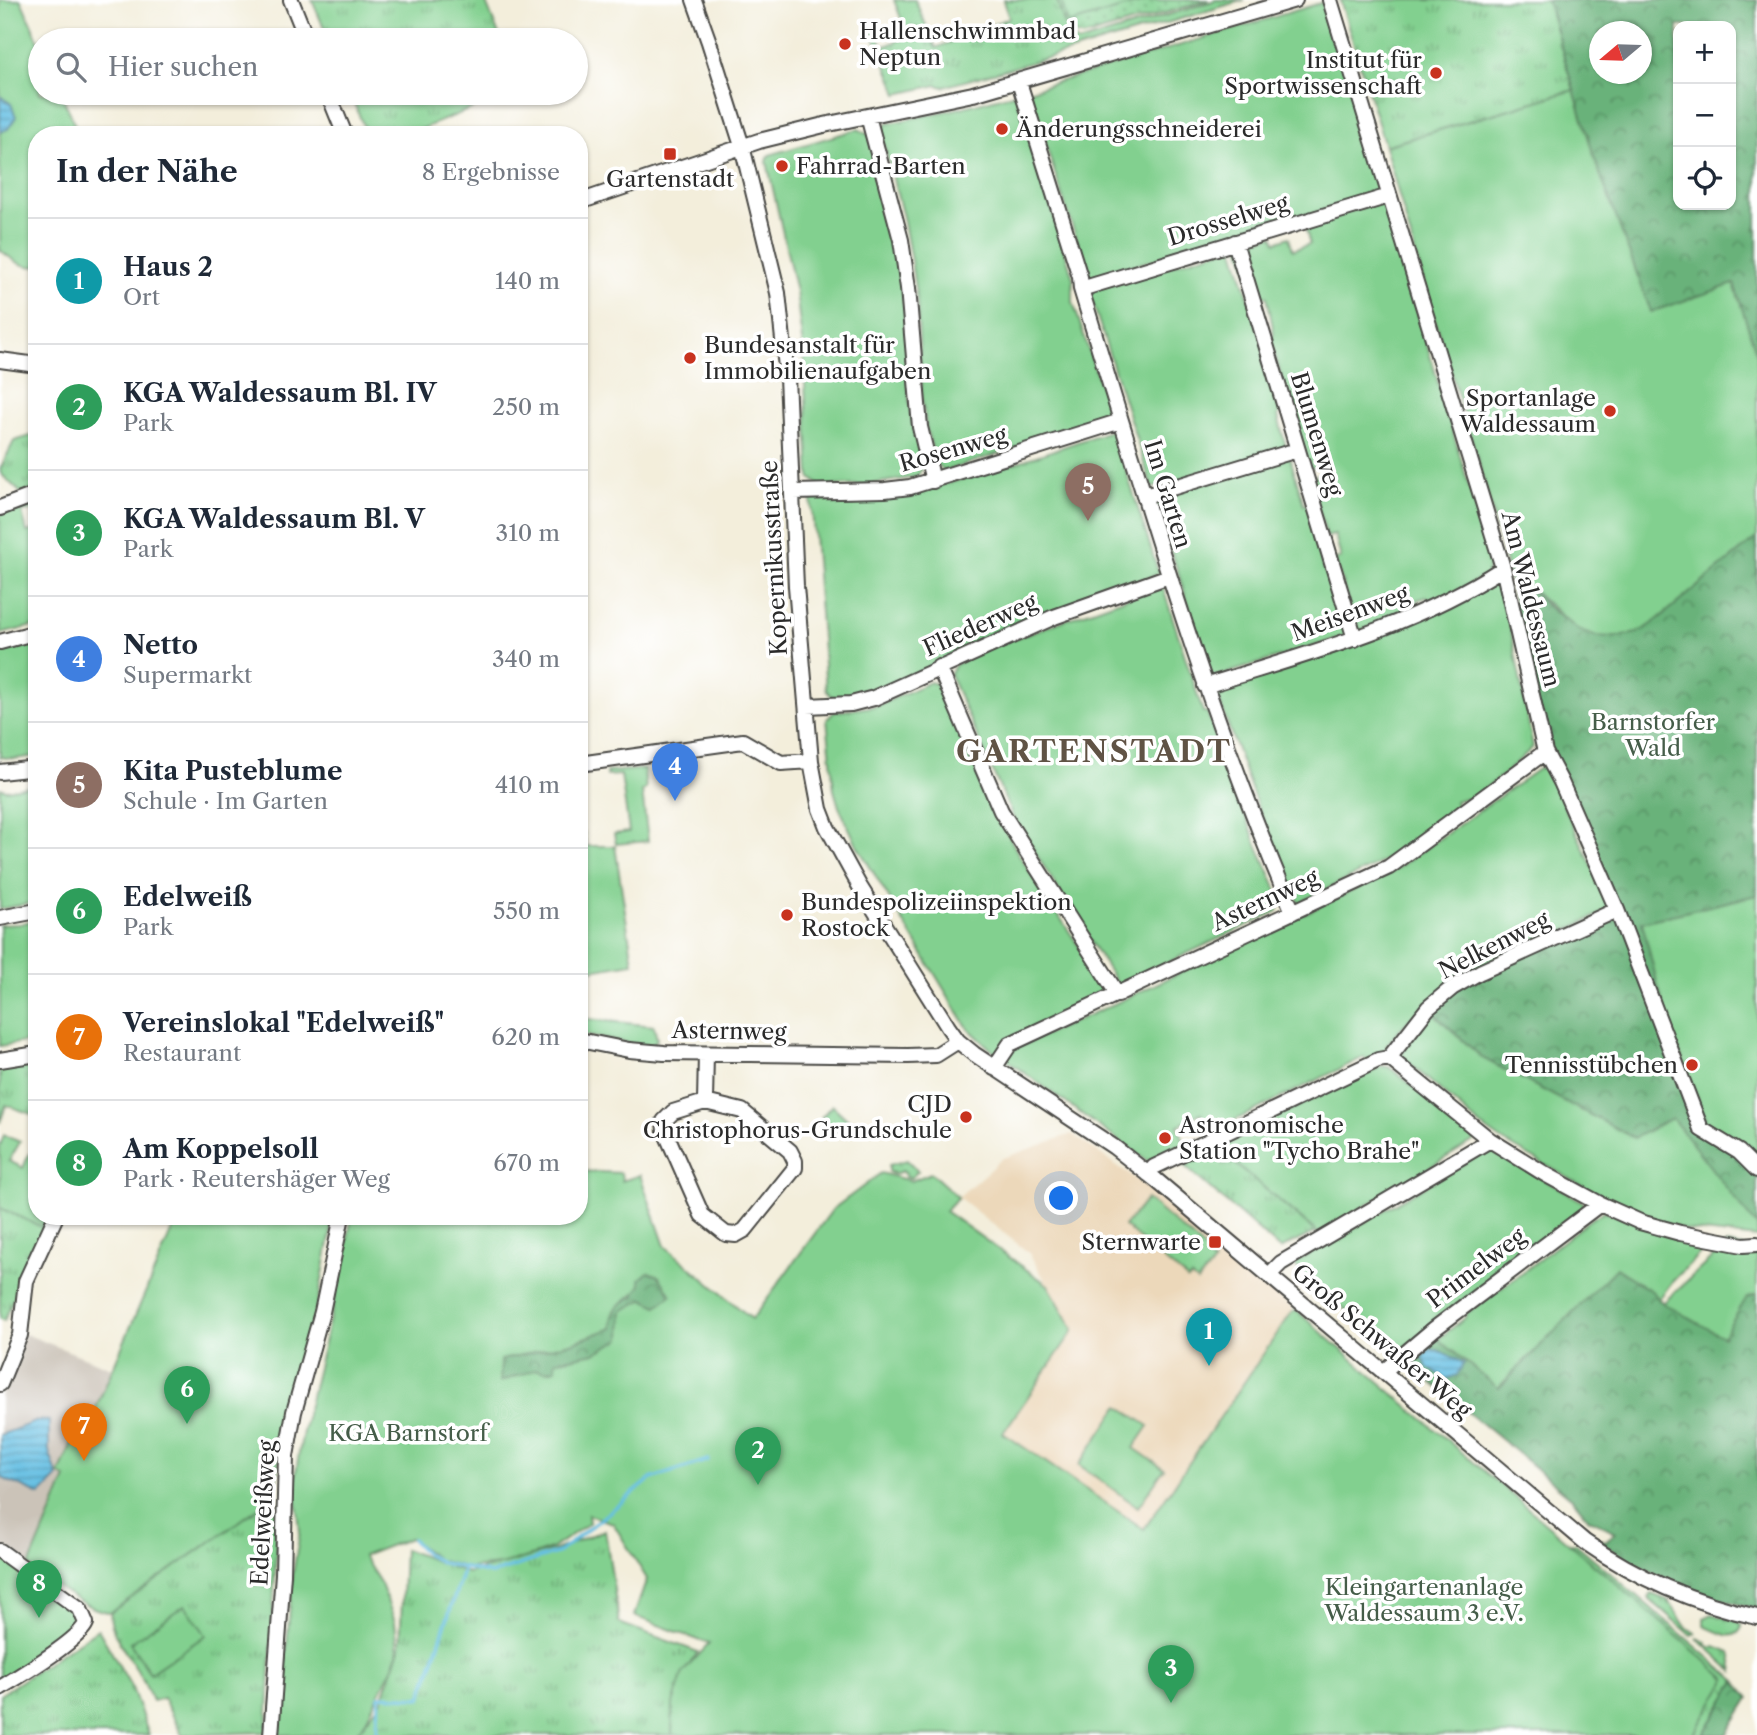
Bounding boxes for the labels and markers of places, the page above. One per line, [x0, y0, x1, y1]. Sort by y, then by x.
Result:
place label: Hallenschwimmbad Neptun [859, 17, 1076, 71]
marker: Hallenschwimmbad Neptun [837, 36, 853, 52]
place label: Institut für Sportwissenschaft [1224, 46, 1422, 100]
marker: Institut für Sportwissenschaft [1428, 65, 1444, 81]
place label: Änderungsschneiderei [1015, 115, 1262, 143]
marker: Änderungsschneiderei [994, 121, 1010, 137]
marker: Gartenstadt [662, 146, 678, 162]
place label: Fahrrad-Barten [796, 152, 966, 180]
marker: Fahrrad-Barten [774, 158, 790, 174]
place label: Gartenstadt [606, 165, 734, 193]
place label: Bundesanstalt für Immobilienaufgaben [704, 331, 931, 385]
marker: Bundesanstalt für Immobilienaufgaben [682, 350, 698, 366]
place label: Sportanlage Waldessaum [1458, 384, 1596, 438]
marker: Sportanlage Waldessaum [1602, 403, 1618, 419]
pin: 5 [1065, 463, 1111, 521]
pin: 4 [652, 743, 698, 801]
place label: Bundespolizeiinspektion Rostock [801, 888, 1072, 942]
marker: Bundespolizeiinspektion Rostock [779, 907, 795, 923]
place label: Tennisstübchen [1505, 1051, 1678, 1079]
marker: Tennisstübchen [1684, 1057, 1700, 1073]
place label: CJD Christophorus-Grundschule [643, 1090, 952, 1144]
marker: CJD Christophorus-Grundschule [958, 1109, 974, 1125]
place label: Astronomische Station "Tycho Brahe" [1178, 1111, 1419, 1165]
marker: Astronomische Station "Tycho Brahe" [1157, 1130, 1173, 1146]
place label: Sternwarte [1082, 1228, 1201, 1256]
marker: Sternwarte [1207, 1234, 1223, 1250]
pin: 1 [1186, 1308, 1232, 1366]
pin: 6 [164, 1366, 210, 1424]
pin: 7 [61, 1403, 107, 1461]
pin: 2 [735, 1427, 781, 1485]
pin: 8 [16, 1560, 62, 1618]
pin: 3 [1148, 1645, 1194, 1703]

